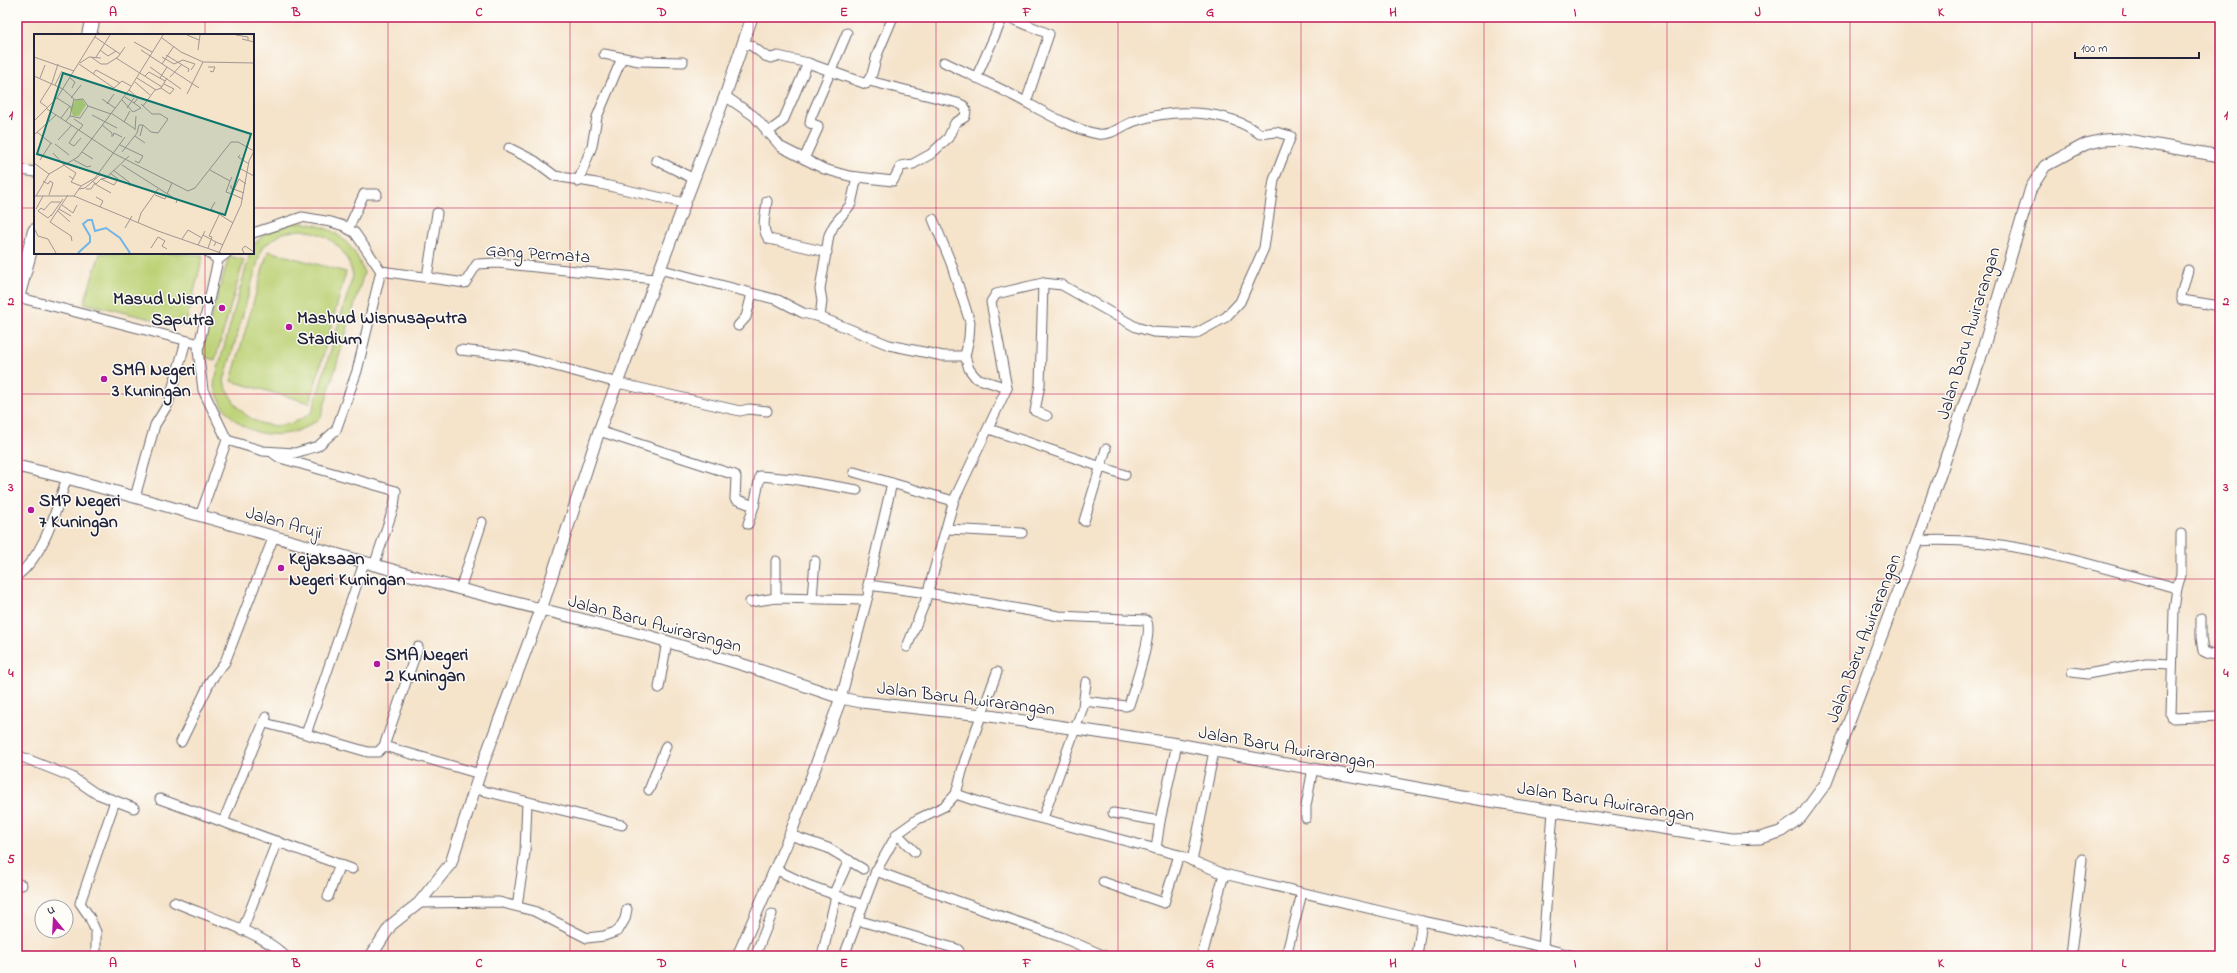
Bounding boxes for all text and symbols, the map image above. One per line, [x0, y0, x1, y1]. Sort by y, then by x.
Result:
text: A [109, 3, 117, 22]
text: B [291, 3, 301, 22]
text: C [475, 3, 483, 22]
text: D [656, 3, 667, 22]
text: E [840, 3, 848, 22]
text: F [1022, 3, 1032, 22]
text: G [1206, 3, 1214, 22]
text: H [1389, 3, 1397, 22]
text: I [1573, 3, 1577, 22]
text: J [1755, 3, 1761, 22]
text: K [1938, 3, 1945, 22]
text: L [2122, 3, 2128, 22]
inset map [34, 34, 254, 254]
scale bar [2075, 34, 2199, 60]
text: 100 m [2081, 40, 2108, 58]
text: 1 [9, 106, 14, 125]
text: 1 [2224, 106, 2229, 125]
street label: Gang Permata [485, 238, 591, 273]
street label: Jalan Baru Awirarangan [1931, 244, 2010, 423]
place label: Masud Wisnu Saputra [113, 287, 214, 334]
text: 2 [7, 292, 15, 311]
text: 2 [2222, 292, 2230, 311]
marker: Masud Wisnu Saputra [217, 303, 227, 313]
place label: Mashud Wisnusaputra Stadium [297, 306, 467, 353]
marker: Mashud Wisnusaputra Stadium [284, 322, 294, 332]
place label: SMA Negeri 3 Kuningan [111, 358, 195, 406]
marker: SMA Negeri 3 Kuningan [99, 374, 109, 384]
text: 3 [7, 478, 14, 497]
text: 3 [2222, 478, 2229, 497]
place label: SMP Negeri 7 Kuningan [39, 489, 121, 537]
street label: Jalan Aruji [242, 501, 325, 547]
marker: SMP Negeri 7 Kuningan [26, 505, 36, 515]
place label: Kejaksaan Negeri Kuningan [289, 547, 405, 595]
street label: Jalan Baru Awirarangan [1821, 550, 1910, 727]
marker: Kejaksaan Negeri Kuningan [276, 563, 286, 573]
street label: Jalan Baru Awirarangan [564, 589, 744, 662]
place label: SMA Negeri 2 Kuningan [384, 643, 468, 691]
marker: SMA Negeri 2 Kuningan [372, 659, 382, 669]
text: 4 [7, 664, 14, 683]
text: 4 [2222, 664, 2229, 683]
street label: Jalan Baru Awirarangan [875, 676, 1056, 725]
street label: Jalan Baru Awirarangan [1196, 721, 1377, 778]
street label: Jalan Baru Awirarangan [1515, 776, 1696, 831]
text: 5 [7, 850, 15, 869]
text: 5 [2222, 850, 2230, 869]
north arrow [34, 899, 74, 939]
text: U [45, 902, 57, 919]
text: A [109, 954, 117, 973]
text: B [291, 954, 301, 973]
text: C [475, 954, 483, 973]
text: D [656, 954, 667, 973]
text: E [840, 954, 848, 973]
text: F [1022, 954, 1032, 973]
text: G [1206, 954, 1214, 973]
text: H [1389, 954, 1397, 973]
text: I [1573, 954, 1577, 973]
text: J [1755, 954, 1761, 973]
text: K [1938, 954, 1945, 973]
text: L [2122, 954, 2128, 973]

